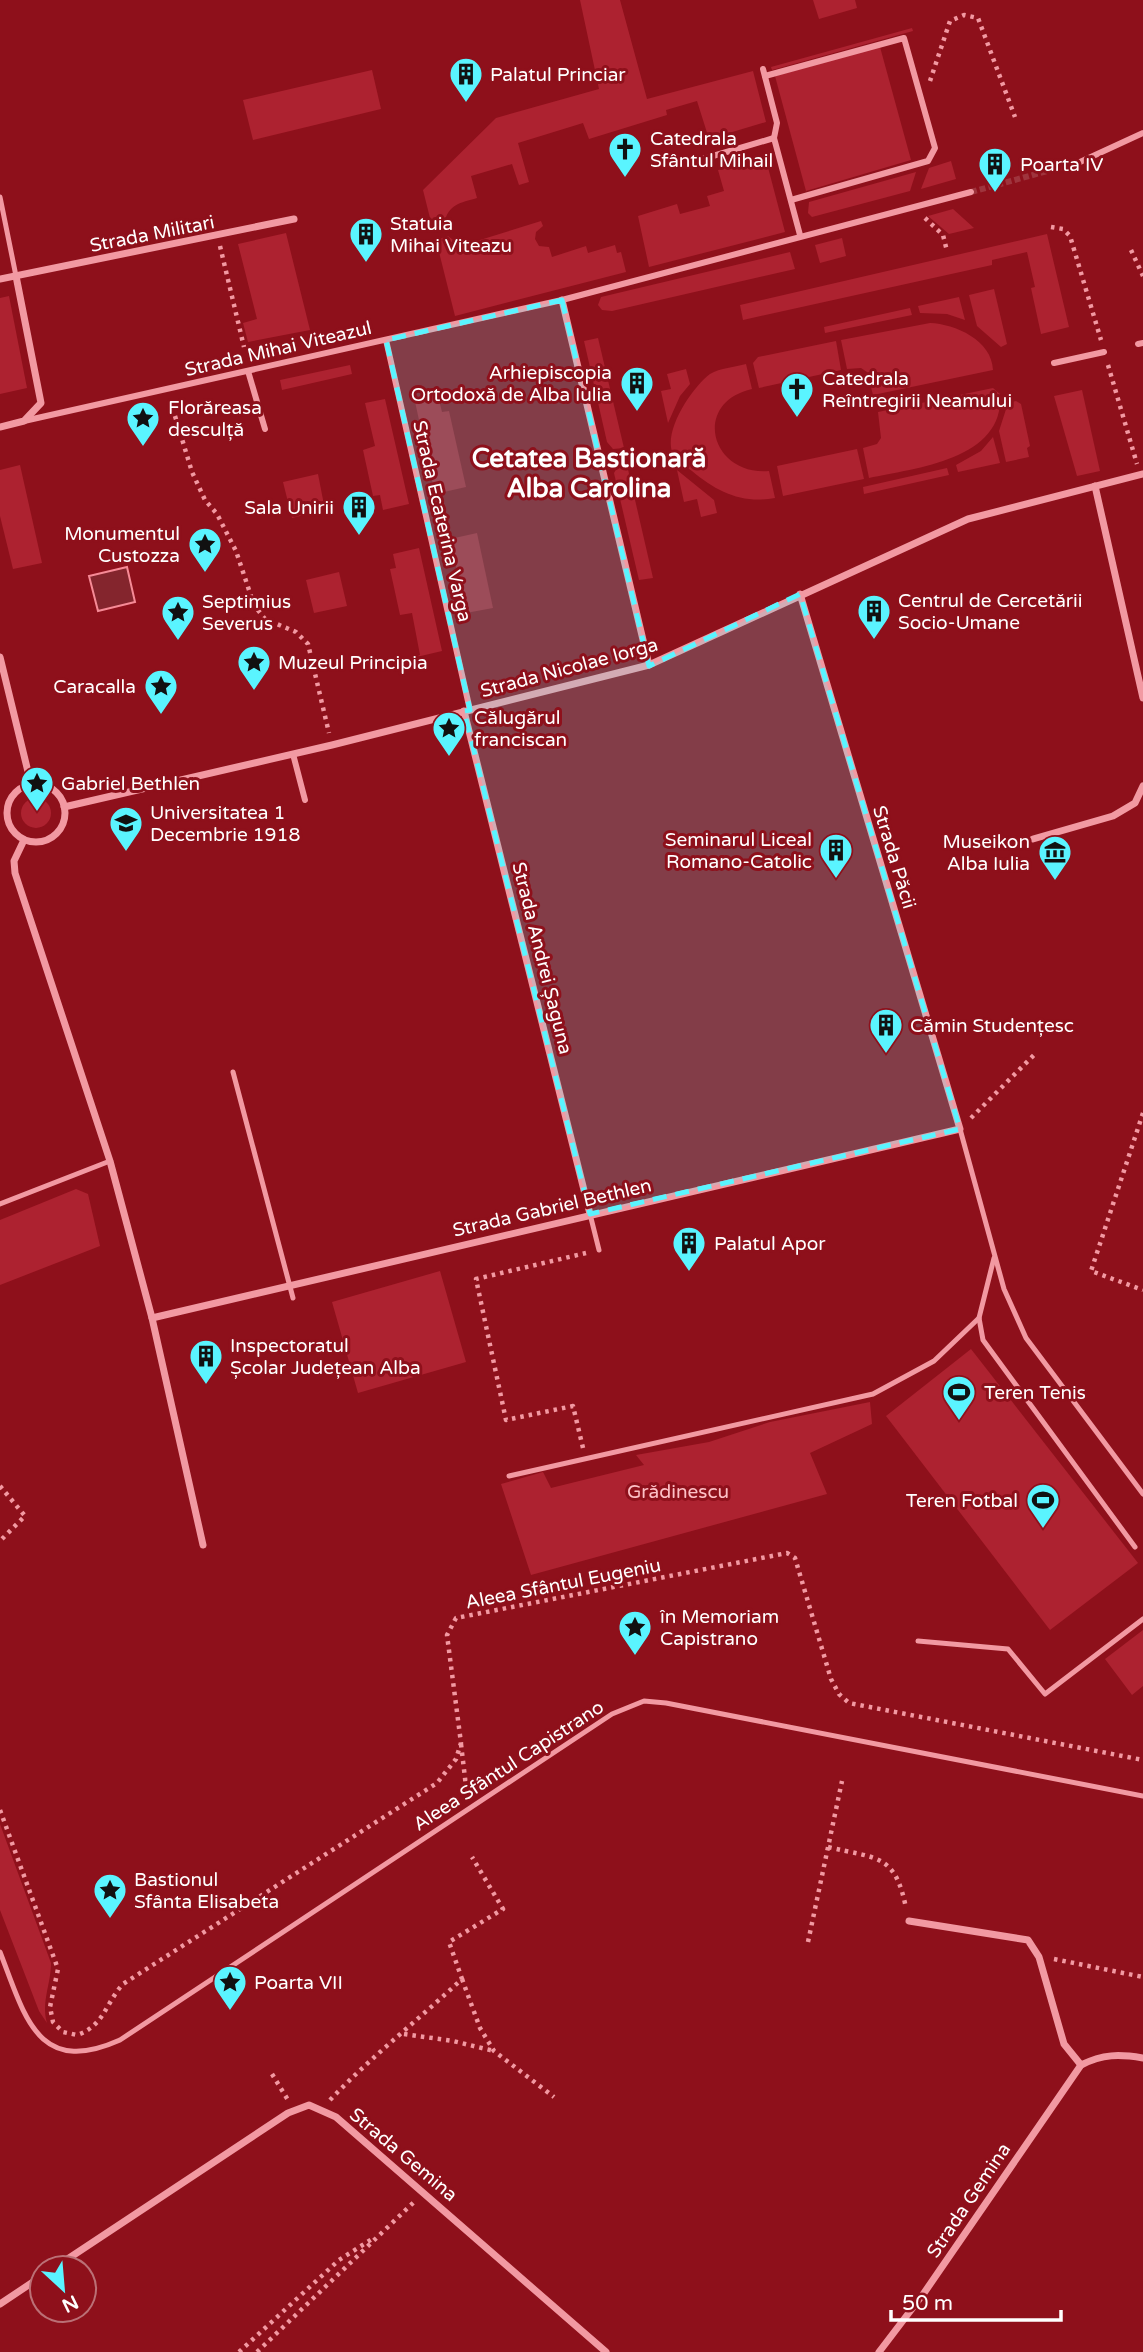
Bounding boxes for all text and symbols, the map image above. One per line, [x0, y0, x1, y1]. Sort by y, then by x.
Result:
building icon: Palatul Princiar [447, 55, 485, 104]
place label: Palatul Princiar [490, 64, 626, 86]
place label: Catedrala Sfântul Mihail [650, 128, 773, 172]
church icon: Catedrala Sfântul Mihail [606, 130, 644, 179]
building icon: Poarta IV [976, 145, 1014, 194]
place label: Poarta IV [1020, 154, 1104, 176]
street label: Strada Militari [88, 211, 216, 257]
place label: Statuia Mihai Viteazu [390, 213, 512, 257]
building icon: Statuia Mihai Viteazu [347, 215, 385, 264]
street label: Strada Mihai Viteazul [183, 317, 374, 381]
place label: Arhiepiscopia Ortodoxă de Alba Iulia [411, 362, 612, 406]
building icon: Arhiepiscopia Ortodoxă de Alba Iulia [618, 364, 656, 413]
place label: Catedrala Reîntregirii Neamului [822, 368, 1012, 412]
church icon: Catedrala Reîntregirii Neamului [778, 370, 816, 419]
place label: Florăreasa desculță [168, 397, 262, 441]
place icon: Florăreasa desculță [124, 399, 162, 448]
street label: Strada Ecaterina Varga [408, 418, 476, 624]
district label: Cetatea Bastionară Alba Carolina [472, 443, 706, 504]
building icon: Sala Unirii [340, 488, 378, 537]
place label: Sala Unirii [244, 497, 334, 519]
place label: Monumentul Custozza [64, 523, 180, 567]
place icon: Monumentul Custozza [186, 525, 224, 574]
place label: Centrul de Cercetării Socio-Umane [898, 590, 1083, 634]
place label: Septimius Severus [202, 591, 291, 635]
building icon: Centrul de Cercetării Socio-Umane [855, 592, 893, 641]
place icon: Septimius Severus [159, 593, 197, 642]
street label: Strada Nicolae Iorga [478, 634, 660, 702]
place icon: Muzeul Principia [235, 643, 273, 692]
place label: Muzeul Principia [278, 652, 428, 674]
place icon: Caracalla [142, 667, 180, 716]
place label: Caracalla [53, 676, 136, 698]
place label: Călugărul franciscan [474, 707, 567, 751]
place icon: Călugărul franciscan [430, 709, 468, 758]
place icon: Gabriel Bethlen [18, 764, 56, 813]
place label: Gabriel Bethlen [61, 773, 200, 795]
place label: Universitatea 1 Decembrie 1918 [150, 802, 300, 846]
street label: Strada Păcii [868, 803, 920, 912]
school or university icon: Universitatea 1 Decembrie 1918 [107, 804, 145, 853]
place label: Seminarul Liceal Romano-Catolic [665, 829, 812, 873]
building icon: Seminarul Liceal Romano-Catolic [817, 831, 855, 880]
place label: Museikon Alba Iulia [942, 831, 1030, 875]
museum icon: Museikon Alba Iulia [1036, 833, 1074, 882]
street label: Strada Andrei Șaguna [507, 860, 577, 1057]
building icon: Cămin Studențesc [867, 1006, 905, 1055]
place label: Cămin Studențesc [910, 1015, 1074, 1037]
street label: Strada Gabriel Bethlen [451, 1174, 654, 1242]
building icon: Palatul Apor [670, 1224, 708, 1273]
place label: Palatul Apor [714, 1233, 826, 1255]
place label: Inspectoratul Școlar Județean Alba [230, 1335, 421, 1379]
building icon: Inspectoratul Școlar Județean Alba [187, 1337, 225, 1386]
sports icon: Teren Tenis [940, 1373, 978, 1422]
place label: Teren Tenis [984, 1382, 1086, 1404]
park label: Grădinescu [627, 1481, 729, 1503]
sports icon: Teren Fotbal [1024, 1481, 1062, 1530]
place label: Teren Fotbal [906, 1490, 1018, 1512]
street label: Aleea Sfântul Eugeniu [464, 1554, 663, 1614]
place label: în Memoriam Capistrano [659, 1606, 779, 1650]
place icon: în Memoriam Capistrano [616, 1608, 654, 1657]
street label: Aleea Sfântul Capistrano [409, 1696, 608, 1836]
place label: Bastionul Sfânta Elisabeta [134, 1869, 279, 1913]
place icon: Bastionul Sfânta Elisabeta [91, 1871, 129, 1920]
place icon: Poarta VII [211, 1963, 249, 2012]
place label: Poarta VII [254, 1972, 343, 1994]
street label: Strada Gemina [345, 2103, 462, 2206]
street label: Strada Gemina [922, 2139, 1015, 2262]
north arrow [28, 2254, 98, 2324]
scale bar [891, 2278, 1061, 2322]
text: N [58, 2290, 82, 2317]
text: 50 m [902, 2291, 953, 2316]

